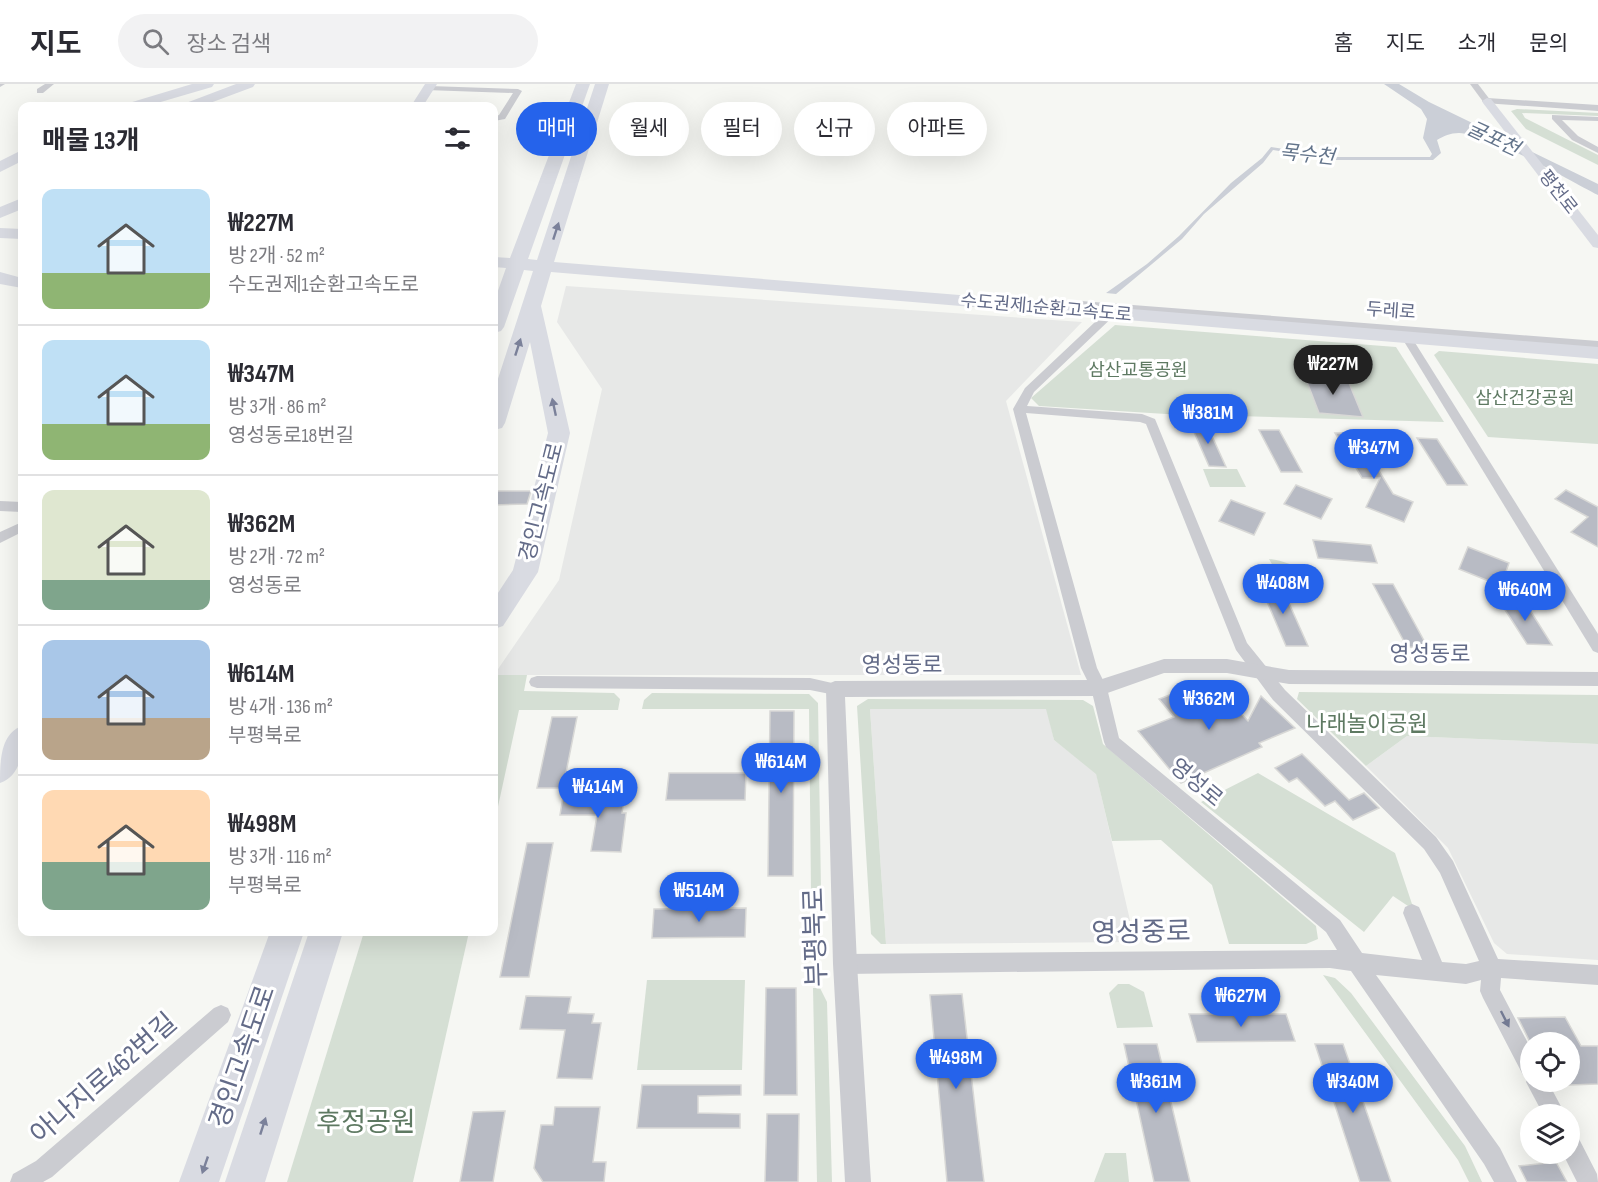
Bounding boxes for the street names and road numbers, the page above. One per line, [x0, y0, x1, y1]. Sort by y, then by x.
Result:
street label: 평천로 [1534, 166, 1582, 218]
street label: 수도권제1순환고속도로 [959, 290, 1133, 326]
street label: 두레로 [1365, 299, 1417, 323]
street label: 경인고속도로 [514, 440, 570, 564]
street label: 영성동로 [1390, 641, 1470, 668]
street label: 영성동로 [862, 652, 942, 679]
street label: 영성로 [1164, 753, 1228, 813]
street label: 부평북로 [798, 887, 834, 987]
street label: 영성중로 [1091, 916, 1191, 950]
street label: 경인고속도로 [204, 981, 282, 1133]
street label: 아나지로462번길 [24, 1007, 184, 1151]

